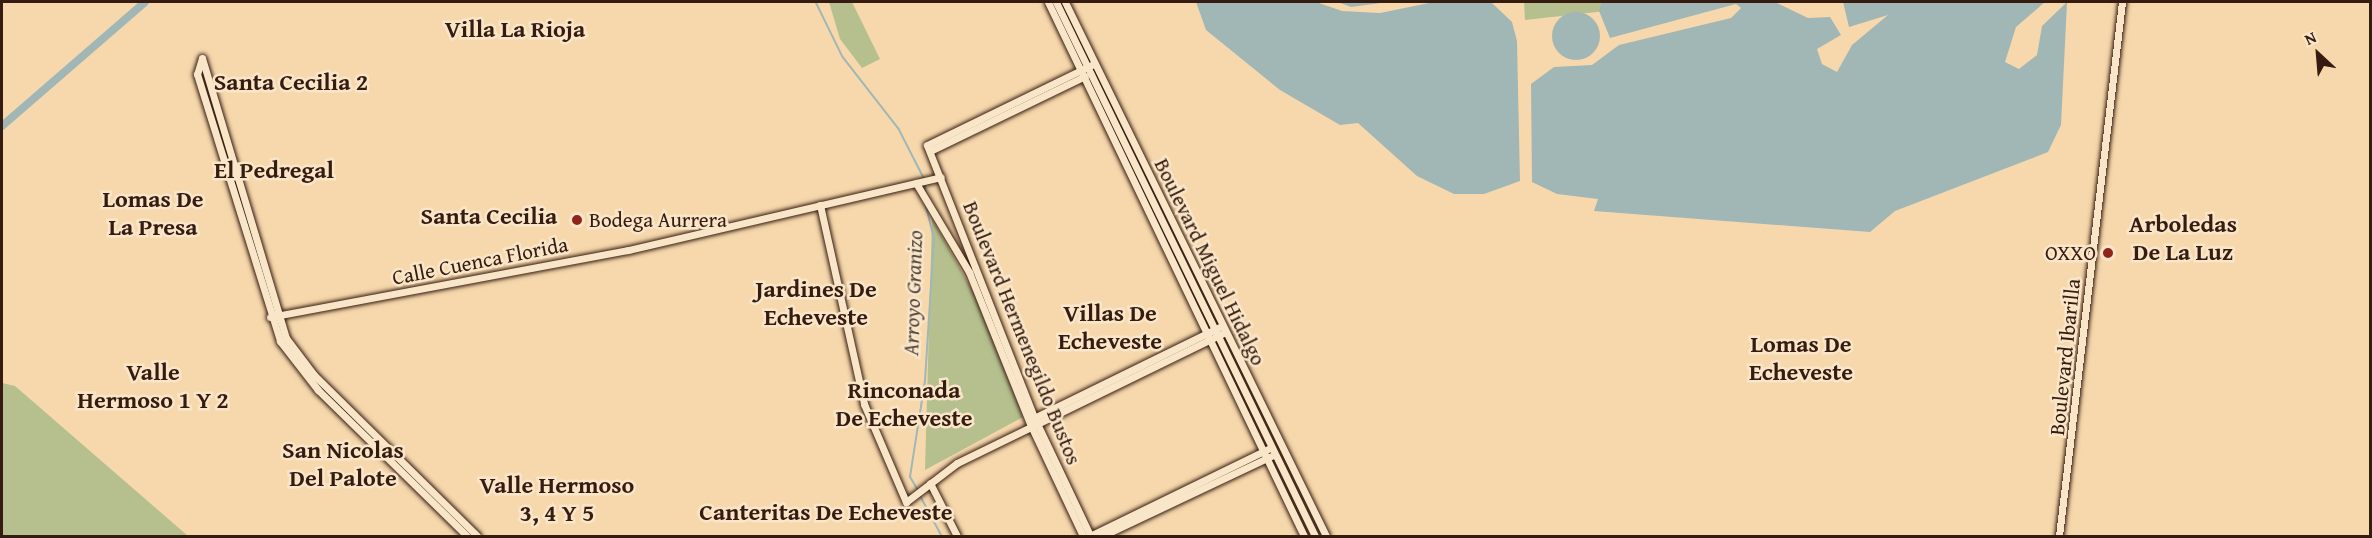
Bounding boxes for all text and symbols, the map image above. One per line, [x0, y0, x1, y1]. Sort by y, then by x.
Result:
district label: Villa La Rioja [445, 15, 585, 43]
north arrow [2288, 24, 2348, 84]
text: N [2300, 25, 2320, 51]
district label: Santa Cecilia 2 [214, 68, 368, 96]
street label: Boulevard Miguel Hidalgo [1149, 154, 1271, 370]
district label: El Pedregal [214, 156, 334, 184]
district label: Lomas De La Presa [102, 185, 204, 241]
street label: Boulevard Hermenegildo Bustos [958, 198, 1086, 468]
district label: Santa Cecilia [421, 202, 557, 230]
place label: Bodega Aurrera [589, 207, 727, 233]
district label: Arboledas De La Luz [2129, 210, 2237, 266]
marker: Bodega Aurrera [570, 213, 584, 227]
water label: Arroyo Granizo [898, 230, 928, 356]
street label: Calle Cuenca Florida [390, 232, 570, 290]
place label: OXXO [2045, 240, 2096, 266]
marker: OXXO [2101, 246, 2115, 260]
district label: Jardines De Echeveste [755, 275, 877, 331]
street label: Boulevard Ibarilla [2044, 277, 2086, 437]
district label: Villas De Echeveste [1058, 299, 1162, 355]
district label: Lomas De Echeveste [1749, 330, 1853, 386]
district label: Valle Hermoso 1 Y 2 [77, 358, 229, 414]
district label: Rinconada De Echeveste [836, 376, 972, 432]
district label: San Nicolas Del Palote [282, 436, 404, 492]
district label: Valle Hermoso 3, 4 Y 5 [480, 471, 634, 527]
district label: Canteritas De Echeveste [699, 498, 953, 526]

